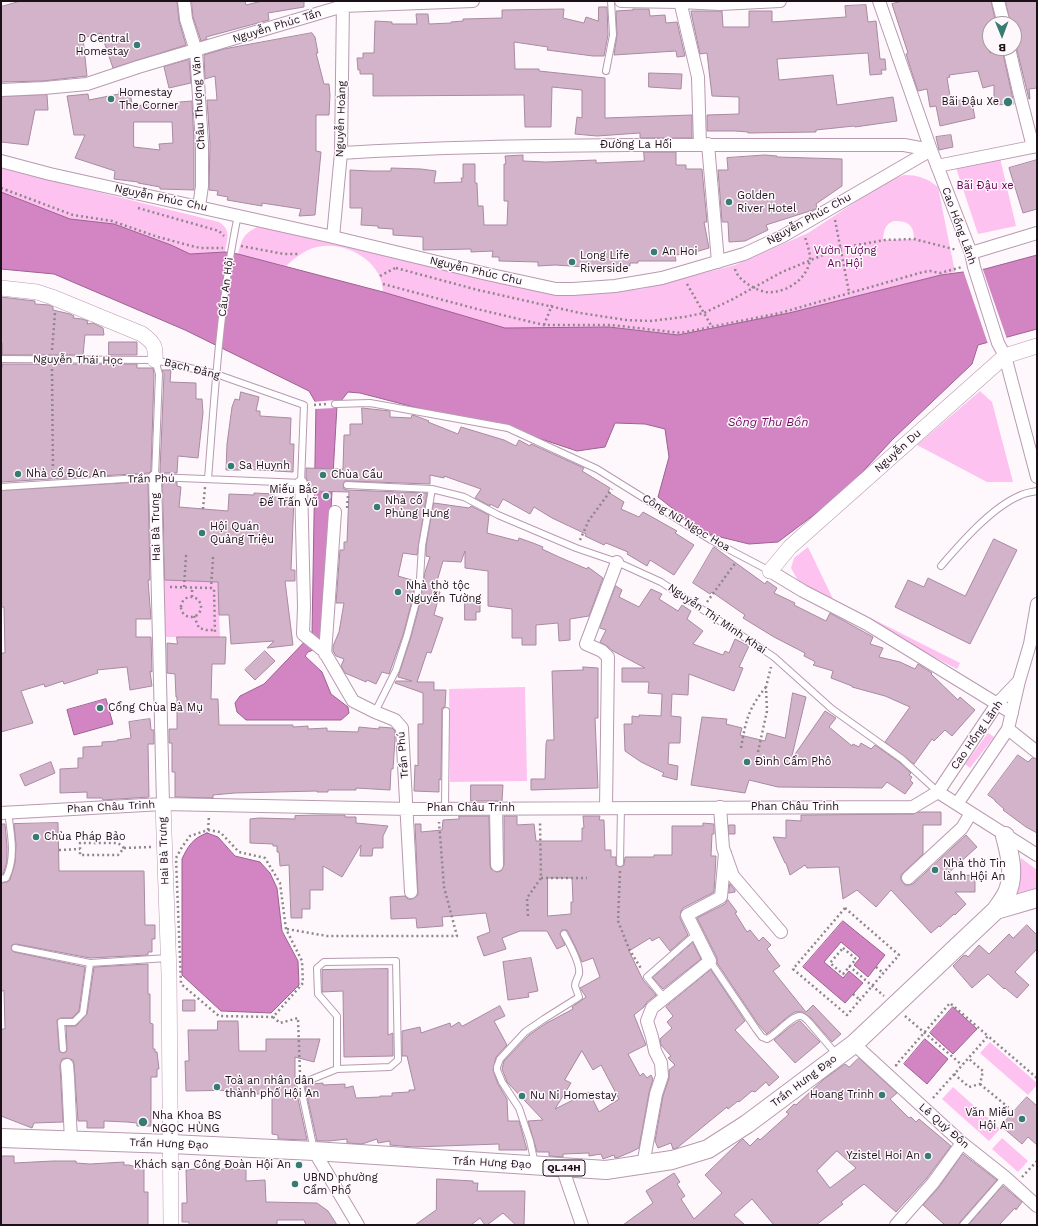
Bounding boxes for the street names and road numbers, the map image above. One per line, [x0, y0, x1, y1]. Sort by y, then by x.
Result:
street label: Nguyễn Phúc Tần [231, 6, 323, 46]
street label: Châu Thượng Văn [190, 56, 208, 150]
street label: Nguyễn Hoàng [333, 80, 349, 158]
street label: Đường La Hối [600, 138, 672, 152]
street label: Nguyễn Phúc Chu [113, 182, 209, 214]
street label: Cao Hồng Lãnh [939, 185, 979, 267]
street label: Nguyễn Phúc Chu [764, 190, 854, 248]
street label: Nguyễn Phúc Chu [428, 254, 524, 288]
street label: Cầu An Hội [216, 257, 236, 317]
street label: Nguyễn Thái Học [33, 353, 123, 367]
street label: Bạch Đằng [163, 356, 221, 382]
street label: Nguyễn Du [872, 427, 924, 475]
street label: Trần Phú [127, 472, 175, 486]
street label: Công Nữ Ngọc Hoa [640, 492, 732, 554]
street label: Hai Bà Trưng [149, 493, 163, 561]
street label: Nguyễn Thị Minh Khai [665, 581, 769, 657]
street label: Cao Hồng Lãnh [948, 698, 1006, 772]
street label: Trần Phú [394, 731, 412, 779]
street label: Phan Châu Trinh [67, 798, 155, 816]
street label: Phan Châu Trinh [751, 800, 839, 814]
street label: Phan Châu Trinh [427, 801, 515, 815]
street label: Hai Bà Trưng [156, 817, 172, 885]
street label: Trần Hưng Đạo [768, 1052, 840, 1110]
street label: Lê Quý Đôn [916, 1101, 972, 1151]
street label: Trần Hưng Đạo [129, 1136, 209, 1152]
street label: Trần Hưng Đạo [452, 1154, 532, 1172]
road number: QL.14H [543, 1160, 585, 1176]

